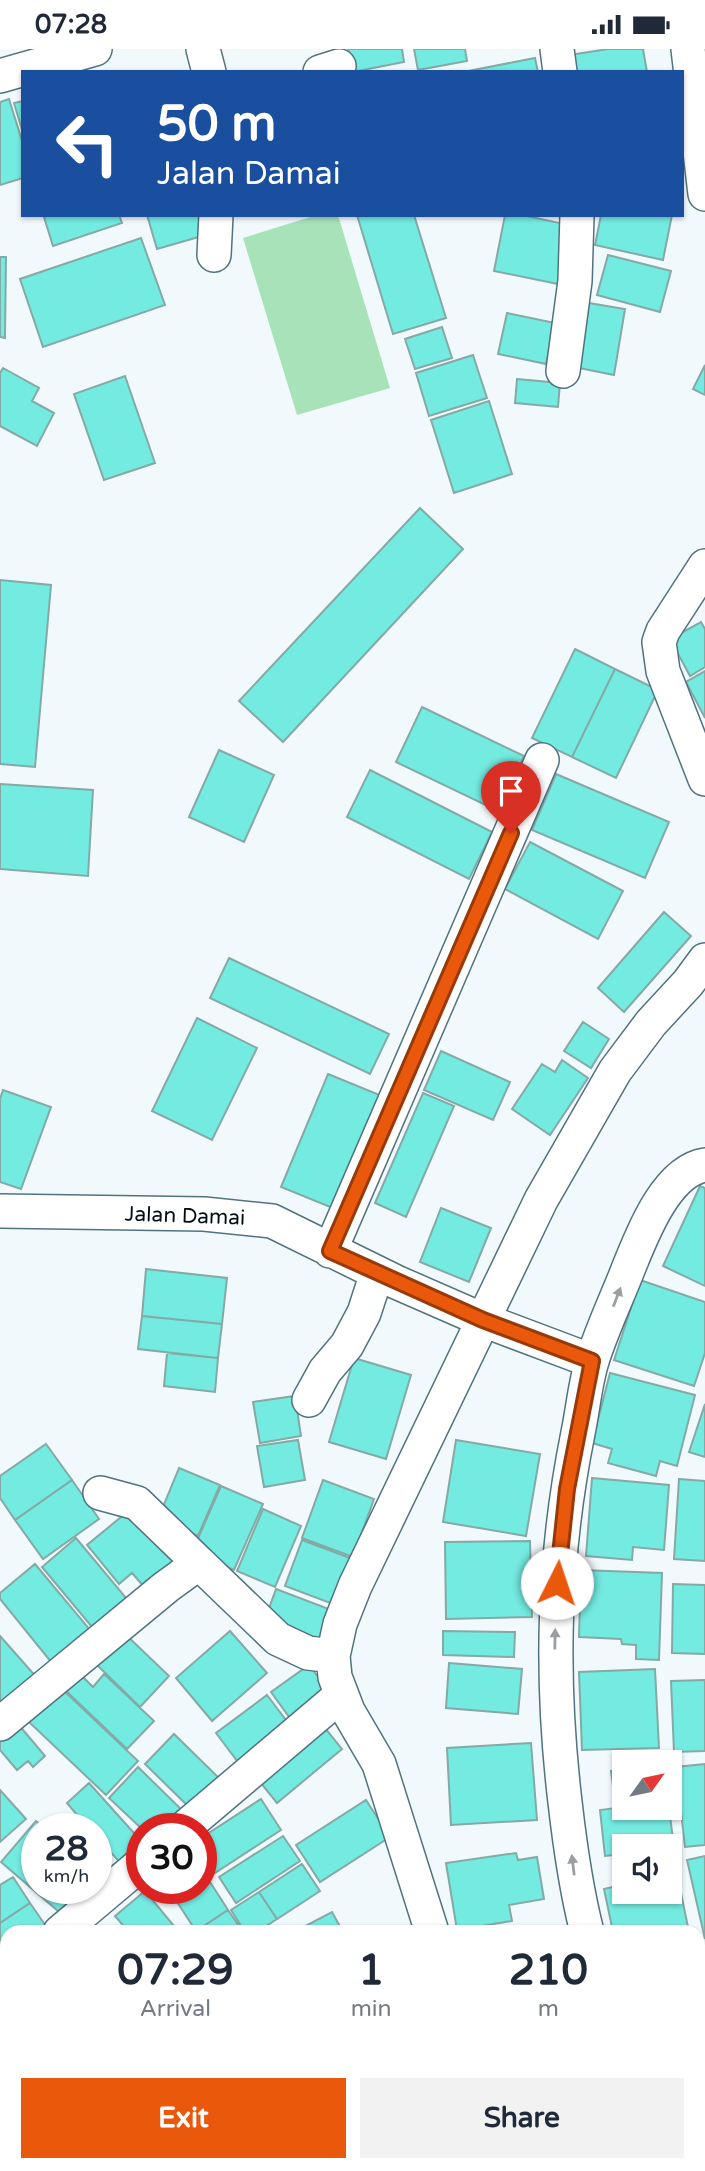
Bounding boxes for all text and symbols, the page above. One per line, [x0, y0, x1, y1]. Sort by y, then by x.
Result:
text: 07:28 [35, 9, 107, 40]
text: 50 m [157, 95, 276, 154]
icon: left [42, 98, 133, 189]
text: Jalan Damai [157, 155, 341, 193]
pin [481, 761, 541, 833]
icon: arrive [492, 772, 530, 810]
street label: Jalan Damai [124, 1201, 246, 1231]
one-way arrow [612, 1287, 623, 1308]
position arrow [520, 1546, 594, 1620]
one-way arrow [549, 1628, 561, 1650]
north arrow [612, 1750, 682, 1820]
map controls [612, 1750, 682, 1904]
speed limit sign: 30 [126, 1813, 217, 1904]
text: 28 [45, 1828, 88, 1870]
button: sound [612, 1834, 682, 1904]
one-way arrow [567, 1854, 578, 1876]
text: km/h [44, 1865, 89, 1887]
text: 07:29 [117, 1945, 234, 1996]
text: 1 [358, 1945, 384, 1996]
text: 210 [509, 1945, 588, 1996]
text: Arrival [140, 1995, 211, 2023]
text: min [351, 1995, 392, 2023]
text: m [538, 1995, 559, 2023]
button: Exit [21, 2078, 346, 2158]
button: Share [360, 2078, 684, 2158]

